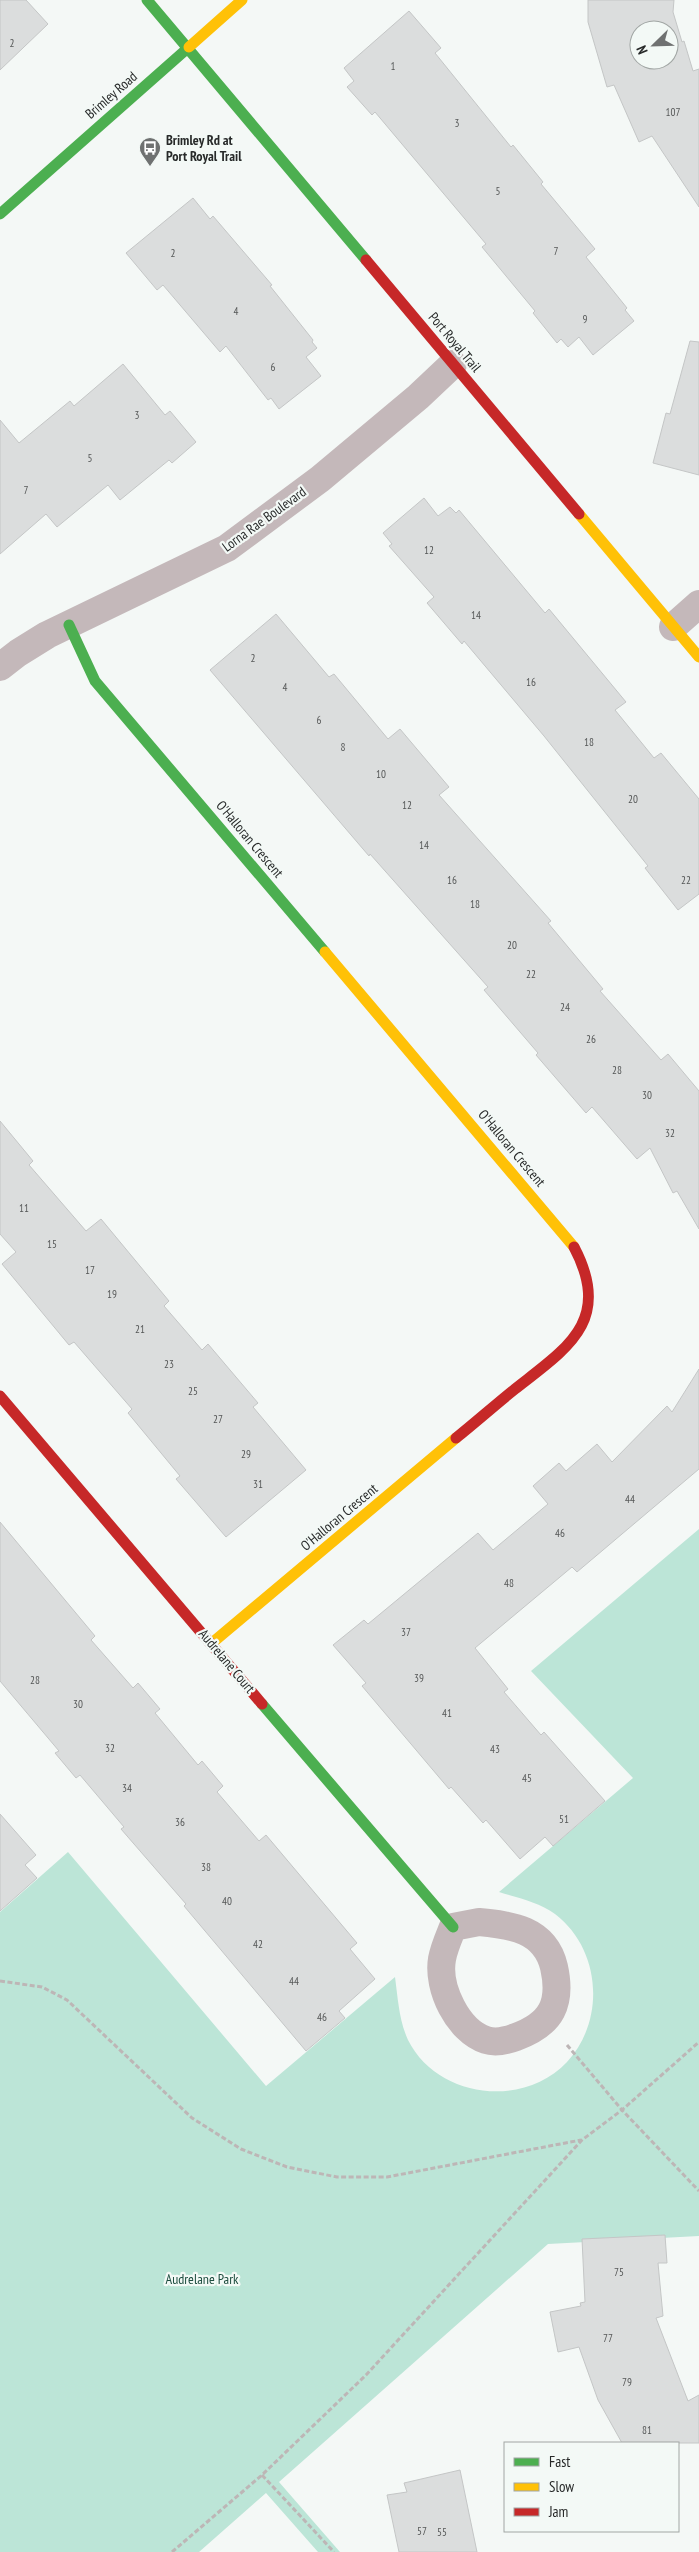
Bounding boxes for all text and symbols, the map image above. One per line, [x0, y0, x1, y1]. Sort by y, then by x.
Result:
north arrow [629, 20, 679, 70]
house number: 2 [10, 36, 15, 50]
text: N [632, 43, 652, 57]
house number: 1 [391, 59, 396, 73]
street label: Brimley Road [81, 68, 141, 122]
house number: 107 [666, 105, 680, 119]
house number: 3 [455, 116, 460, 130]
place label: Brimley Rd at Port Royal Trail [166, 131, 242, 165]
bus stop icon: Brimley Rd at Port Royal Trail [138, 136, 162, 167]
house number: 5 [496, 184, 501, 198]
house number: 7 [554, 244, 559, 258]
house number: 2 [171, 246, 176, 260]
house number: 4 [234, 304, 239, 318]
street label: Port Royal Trail [425, 308, 486, 376]
house number: 9 [583, 312, 588, 326]
house number: 6 [271, 360, 276, 374]
house number: 3 [135, 408, 140, 422]
house number: 5 [88, 451, 93, 465]
house number: 7 [24, 483, 29, 497]
street label: Lorna Rae Boulevard [219, 483, 309, 555]
house number: 12 [424, 543, 434, 557]
house number: 14 [471, 608, 481, 622]
house number: 2 [251, 651, 256, 665]
house number: 16 [526, 675, 536, 689]
house number: 4 [283, 680, 288, 694]
house number: 6 [317, 713, 322, 727]
house number: 18 [584, 735, 594, 749]
house number: 8 [341, 740, 346, 754]
house number: 10 [376, 767, 386, 781]
house number: 20 [628, 792, 638, 806]
street label: O'Halloran Crescent [213, 797, 288, 881]
house number: 12 [402, 798, 412, 812]
house number: 14 [419, 838, 429, 852]
house number: 16 [447, 873, 457, 887]
house number: 22 [681, 873, 691, 887]
house number: 18 [470, 897, 480, 911]
house number: 20 [507, 938, 517, 952]
house number: 22 [526, 967, 536, 981]
house number: 24 [560, 1000, 570, 1014]
house number: 26 [586, 1032, 596, 1046]
house number: 28 [612, 1063, 622, 1077]
house number: 30 [642, 1088, 652, 1102]
street label: O'Halloran Crescent [475, 1106, 550, 1190]
house number: 32 [665, 1126, 675, 1140]
house number: 11 [19, 1201, 29, 1215]
house number: 15 [47, 1237, 57, 1251]
house number: 17 [85, 1263, 95, 1277]
house number: 19 [107, 1287, 117, 1301]
house number: 21 [135, 1322, 145, 1336]
house number: 23 [164, 1357, 174, 1371]
house number: 25 [188, 1384, 198, 1398]
house number: 27 [213, 1412, 223, 1426]
house number: 29 [241, 1447, 251, 1461]
house number: 31 [253, 1477, 263, 1491]
street label: O'Halloran Crescent [297, 1479, 381, 1554]
house number: 44 [625, 1492, 635, 1506]
house number: 46 [555, 1526, 565, 1540]
house number: 48 [504, 1576, 514, 1590]
street label: Audrelane Court [195, 1625, 259, 1697]
house number: 37 [401, 1625, 411, 1639]
house number: 39 [414, 1671, 424, 1685]
house number: 28 [30, 1673, 40, 1687]
house number: 30 [73, 1697, 83, 1711]
house number: 41 [442, 1706, 452, 1720]
house number: 32 [105, 1741, 115, 1755]
house number: 43 [490, 1742, 500, 1756]
house number: 45 [522, 1771, 532, 1785]
house number: 34 [122, 1781, 132, 1795]
house number: 51 [559, 1812, 569, 1826]
house number: 36 [175, 1815, 185, 1829]
house number: 38 [201, 1860, 211, 1874]
house number: 40 [222, 1894, 232, 1908]
house number: 42 [253, 1937, 263, 1951]
house number: 44 [289, 1974, 299, 1988]
house number: 46 [317, 2010, 327, 2024]
house number: 75 [614, 2265, 624, 2279]
park label: Audrelane Park [166, 2270, 239, 2288]
house number: 77 [603, 2331, 613, 2345]
house number: 79 [622, 2375, 632, 2389]
house number: 81 [642, 2423, 652, 2437]
legend [504, 2442, 679, 2532]
text: Fast [549, 2452, 570, 2471]
text: Slow [549, 2477, 574, 2496]
text: Jam [548, 2502, 568, 2521]
house number: 57 [417, 2524, 427, 2538]
house number: 55 [437, 2525, 447, 2539]

